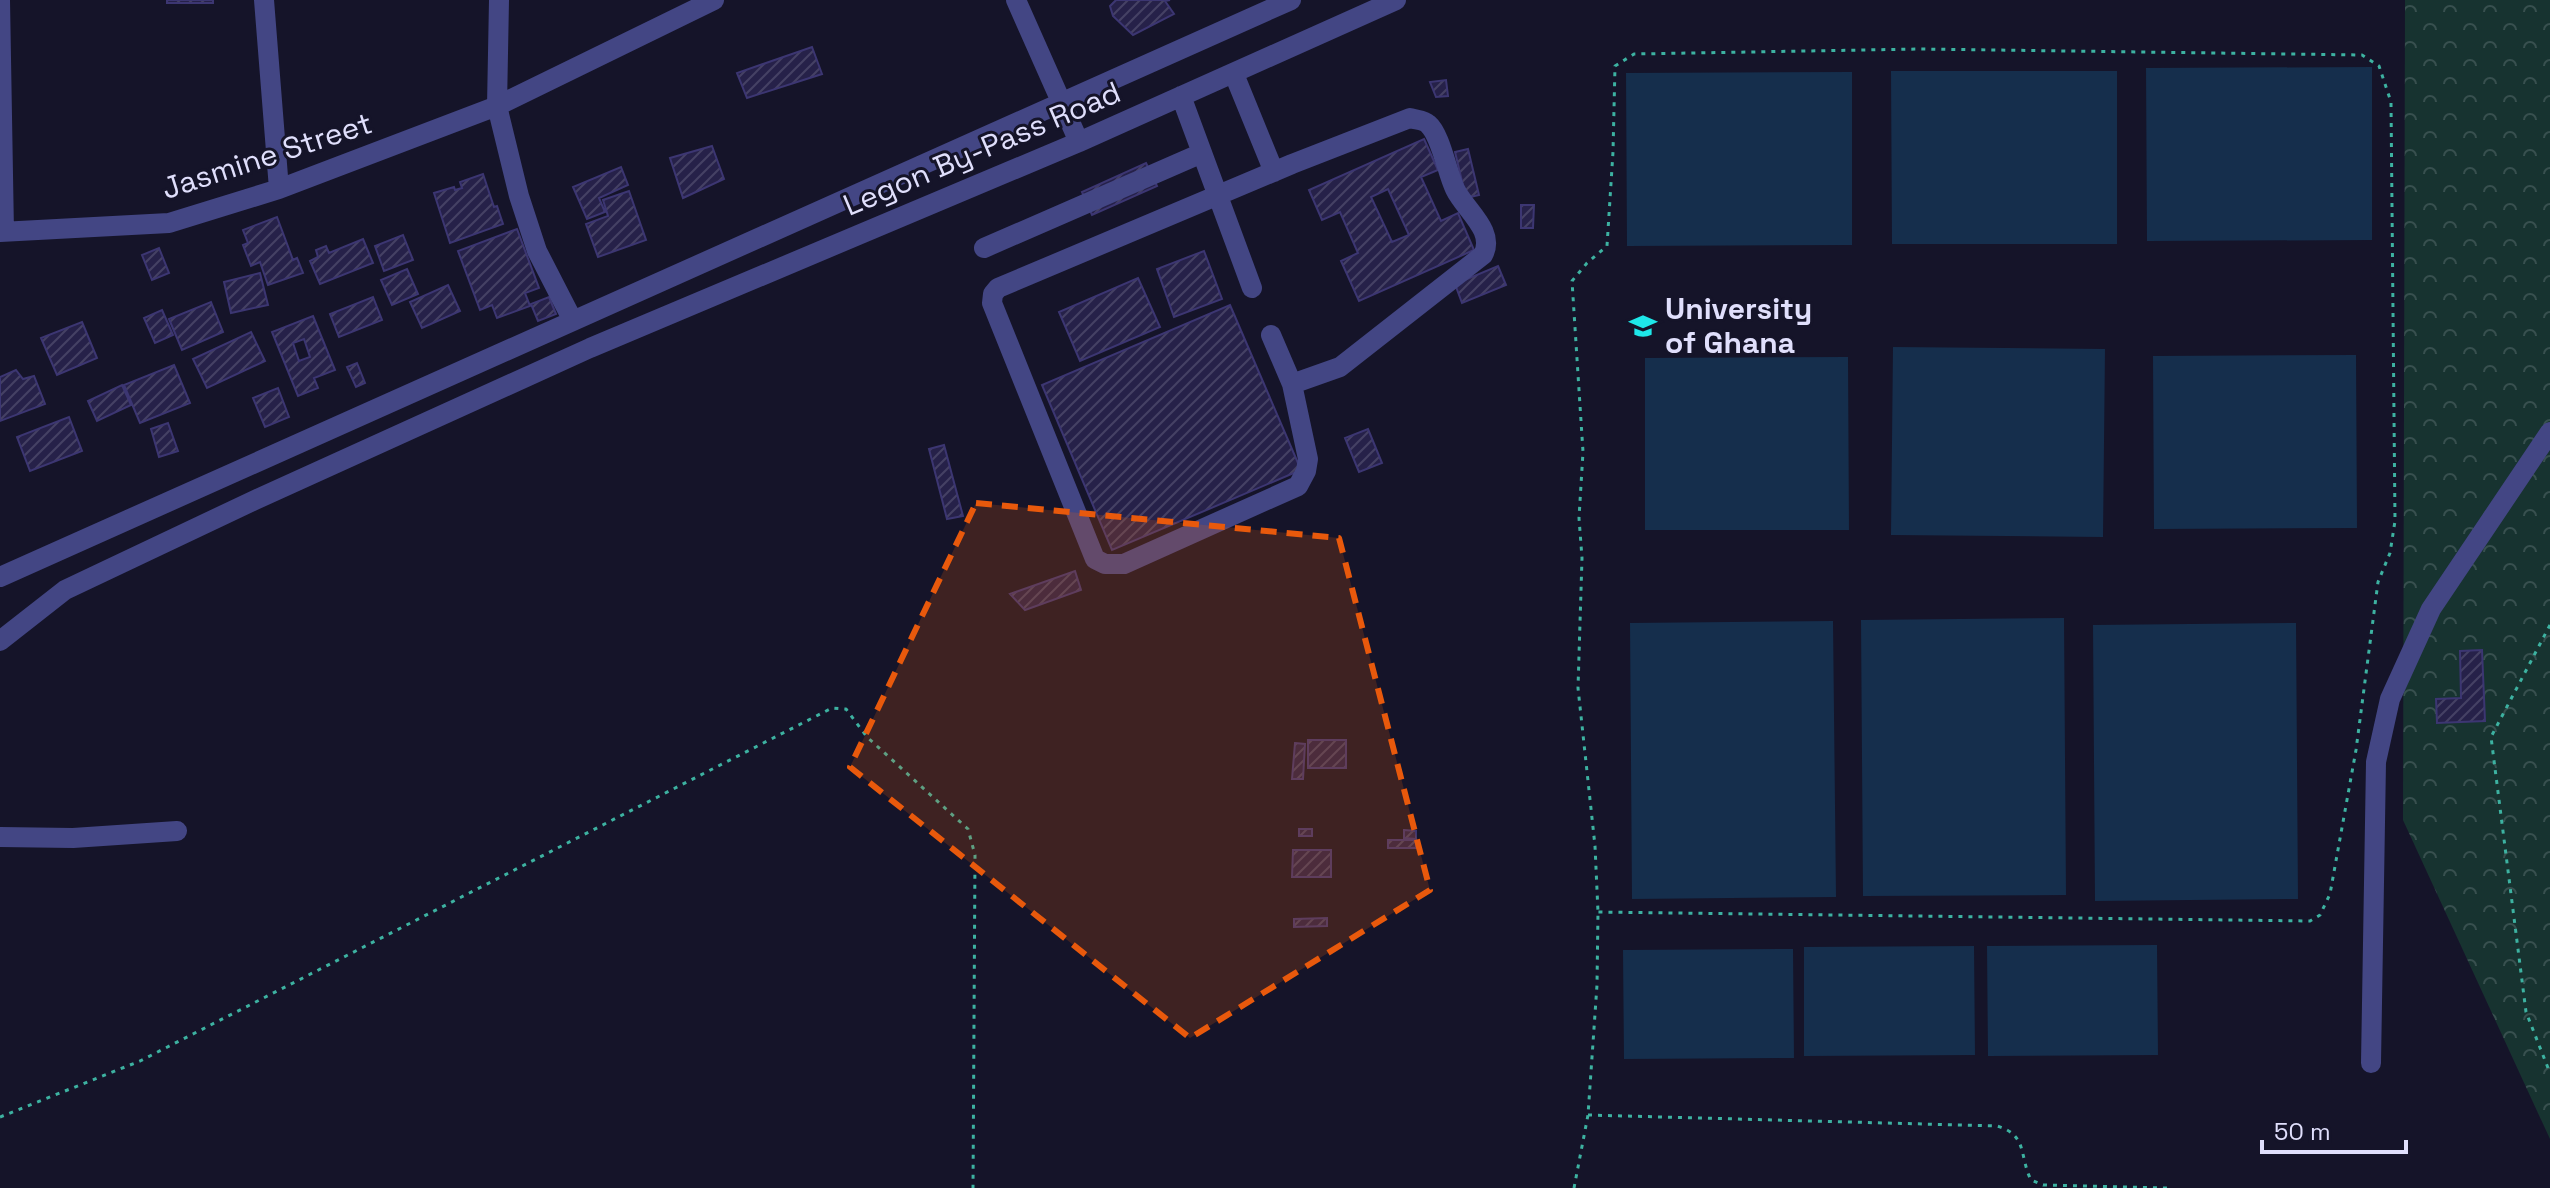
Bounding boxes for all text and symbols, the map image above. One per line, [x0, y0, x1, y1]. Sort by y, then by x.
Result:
street label: Legon By-Pass Road [837, 72, 1126, 225]
street label: Jasmine Street [157, 103, 377, 208]
place label: University of Ghana [1665, 289, 1812, 362]
school or university icon: University of Ghana [1628, 311, 1658, 341]
scale bar [2262, 1104, 2406, 1154]
text: 50 m [2274, 1116, 2331, 1147]

